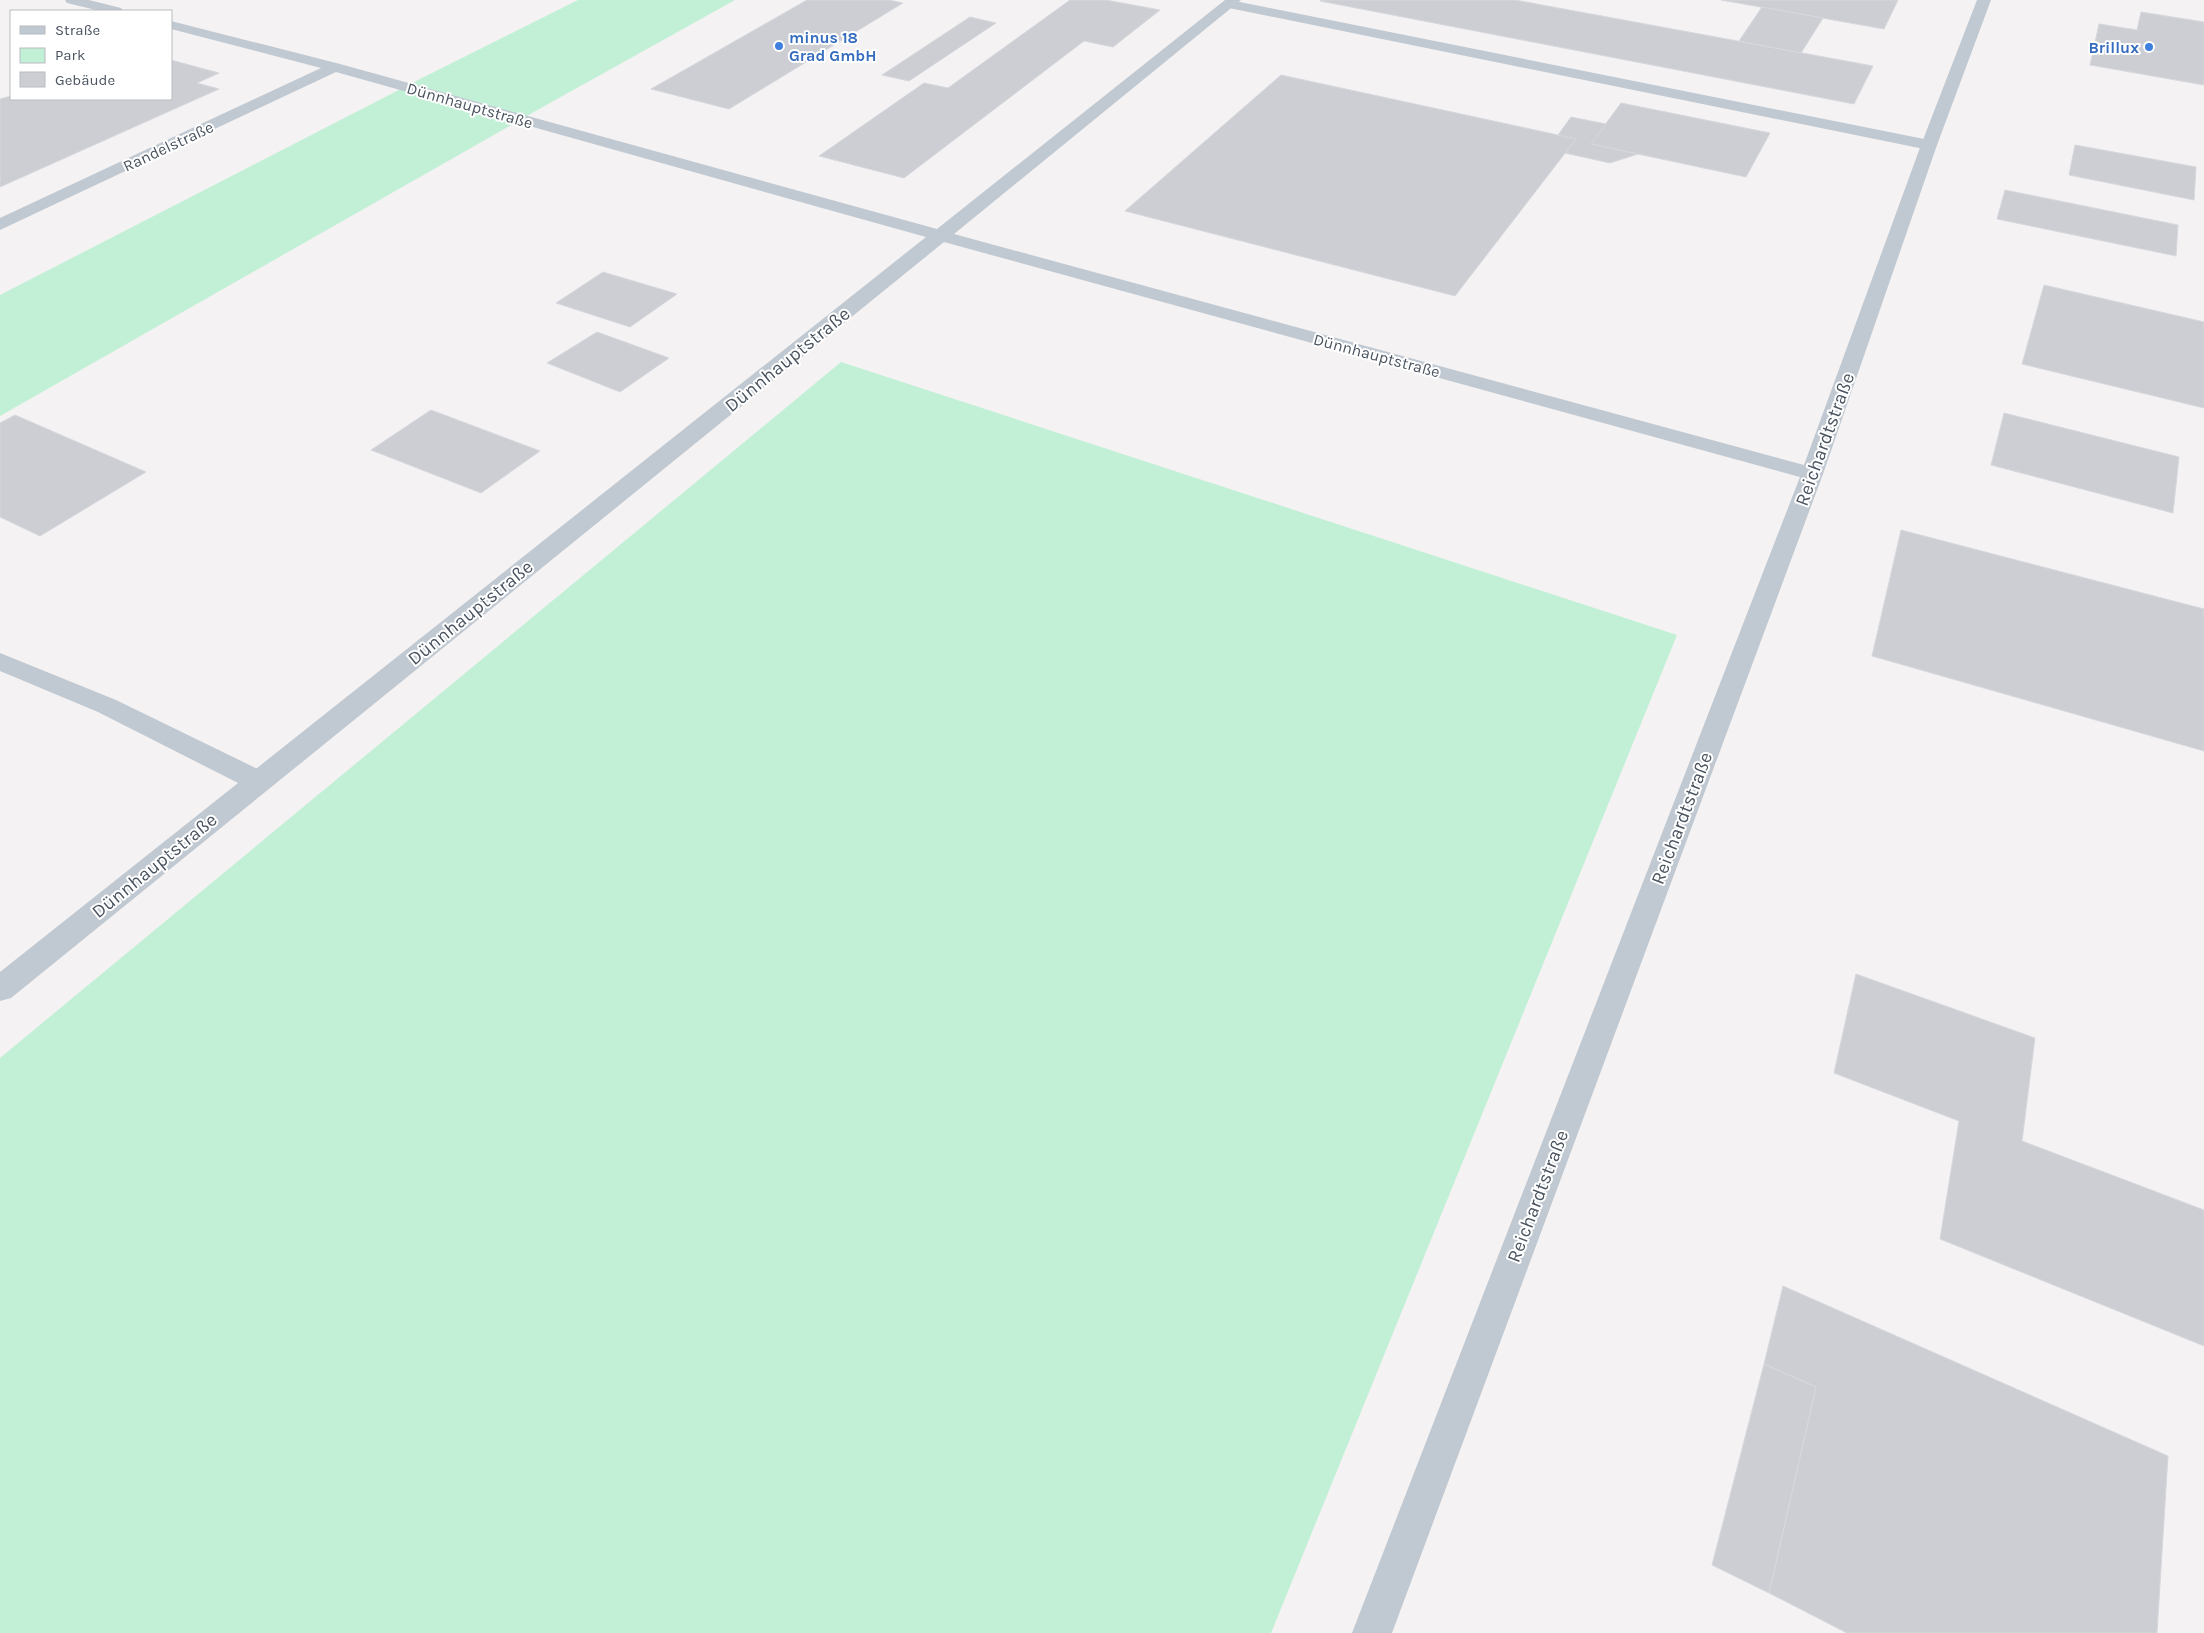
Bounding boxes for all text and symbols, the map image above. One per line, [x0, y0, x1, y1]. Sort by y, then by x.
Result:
legend [10, 10, 172, 100]
text: Straße [55, 21, 100, 39]
place label: minus 18 Grad GmbH [789, 28, 876, 65]
place label: Brillux [2088, 38, 2139, 57]
marker: minus 18 Grad GmbH [773, 40, 785, 52]
marker: Brillux [2143, 41, 2155, 53]
text: Park [55, 46, 85, 64]
text: Gebäude [55, 71, 115, 89]
street label: Dünnhauptstraße [405, 78, 535, 133]
street label: Randelstraße [120, 117, 216, 176]
street label: Dünnhauptstraße [721, 303, 855, 417]
street label: Dünnhauptstraße [1312, 329, 1442, 382]
street label: Reichardtstraße [1791, 370, 1859, 509]
street label: Dünnhauptstraße [404, 556, 538, 670]
street label: Reichardtstraße [1647, 749, 1717, 888]
street label: Dünnhauptstraße [88, 809, 222, 923]
street label: Reichardtstraße [1503, 1127, 1573, 1266]

